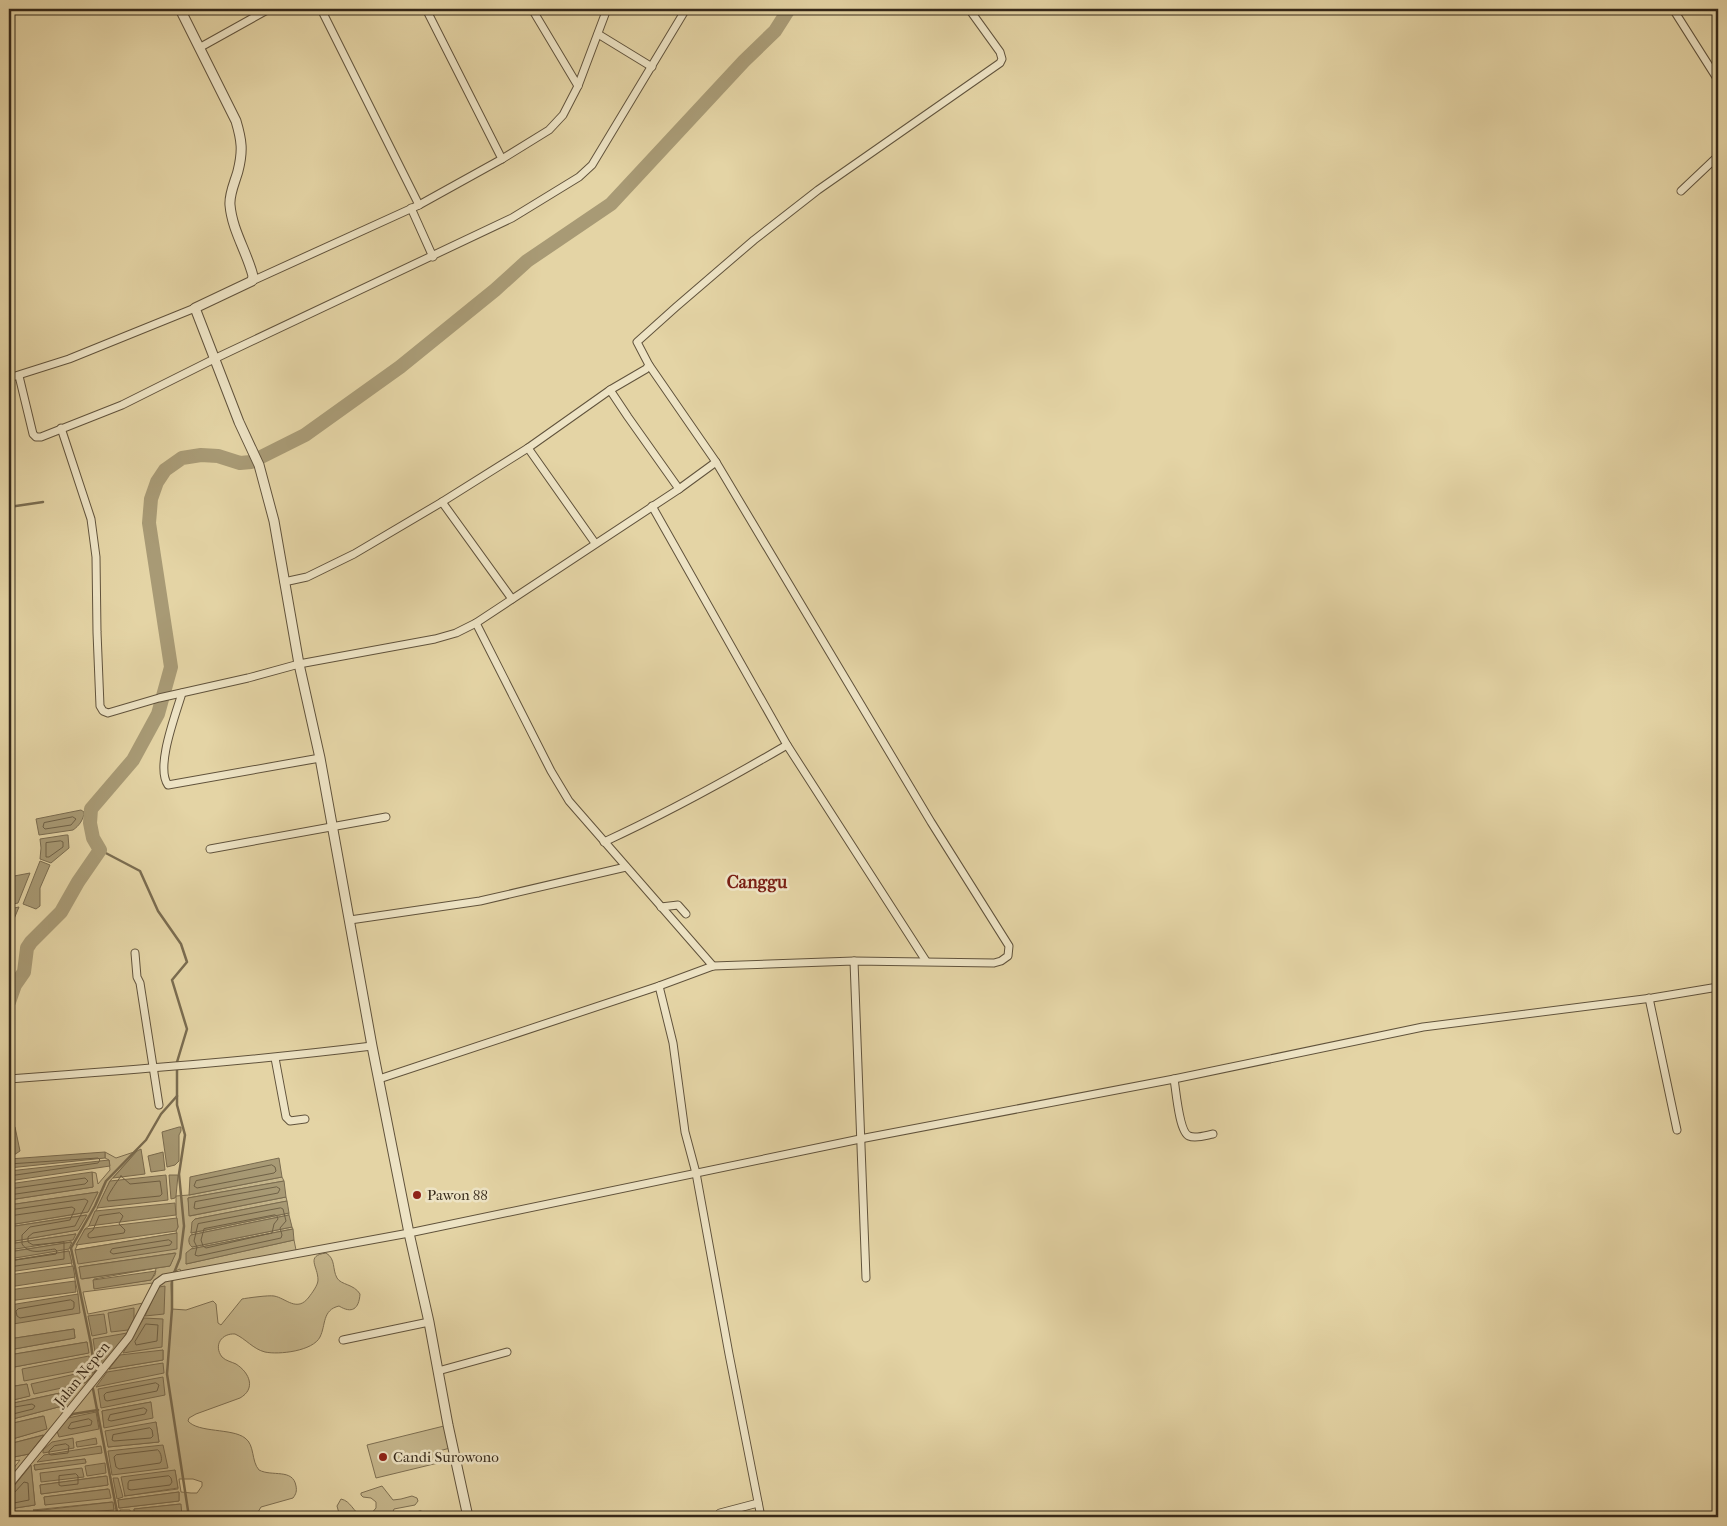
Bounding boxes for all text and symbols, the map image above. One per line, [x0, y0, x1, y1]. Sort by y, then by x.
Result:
district label: Canggu [727, 872, 788, 893]
place label: Pawon 88 [427, 1186, 488, 1204]
marker: Pawon 88 [411, 1189, 423, 1201]
street label: Jalan Nepen [50, 1338, 114, 1411]
place label: Candi Surowono [393, 1448, 499, 1466]
marker: Candi Surowono [377, 1451, 389, 1463]

